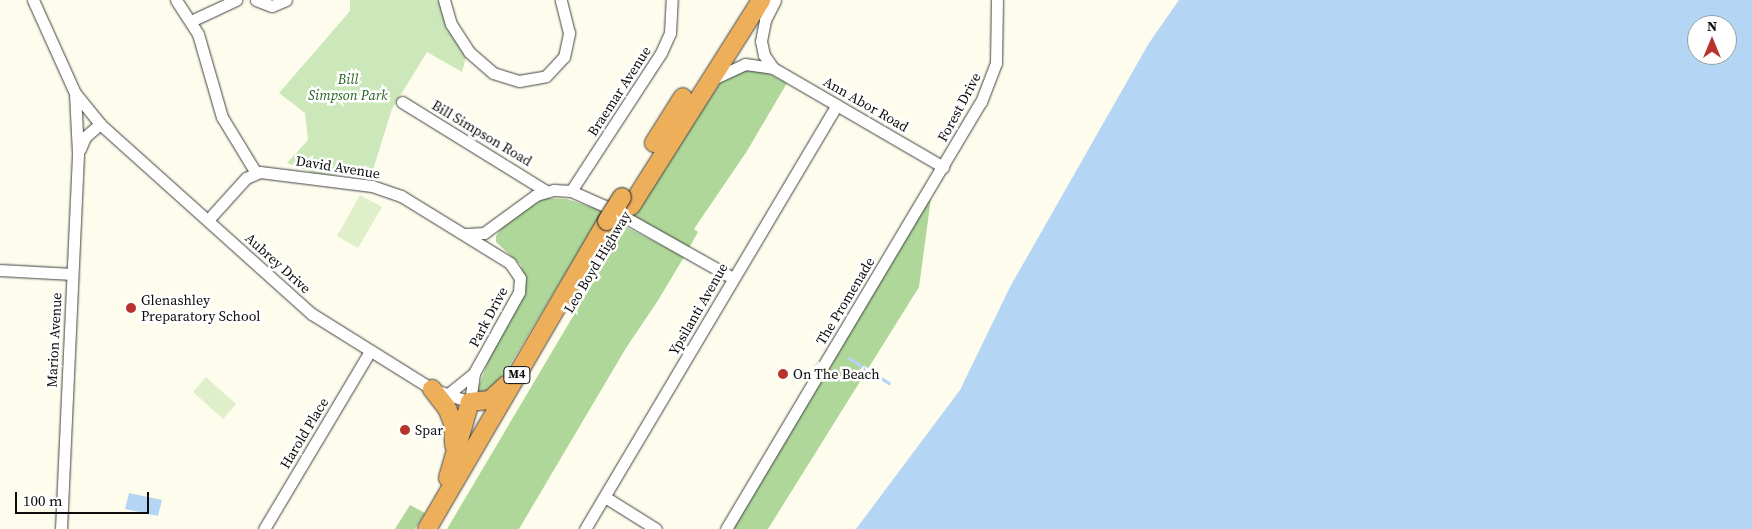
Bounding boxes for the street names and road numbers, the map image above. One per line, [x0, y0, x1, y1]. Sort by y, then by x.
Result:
street label: Braemar Avenue [584, 43, 654, 139]
street label: Forest Drive [934, 70, 984, 144]
street label: Ann Abor Road [820, 73, 912, 135]
street label: Bill Simpson Road [429, 97, 535, 169]
street label: David Avenue [295, 152, 381, 182]
street label: Leo Boyd Highway [560, 208, 634, 316]
street label: Aubrey Drive [242, 229, 314, 297]
street label: The Promenade [812, 254, 878, 348]
street label: Ypsilanti Avenue [665, 260, 731, 358]
street label: Park Drive [465, 284, 511, 350]
street label: Marion Avenue [43, 292, 65, 388]
road number: M4 [503, 366, 531, 384]
street label: Harold Place [276, 394, 332, 472]

